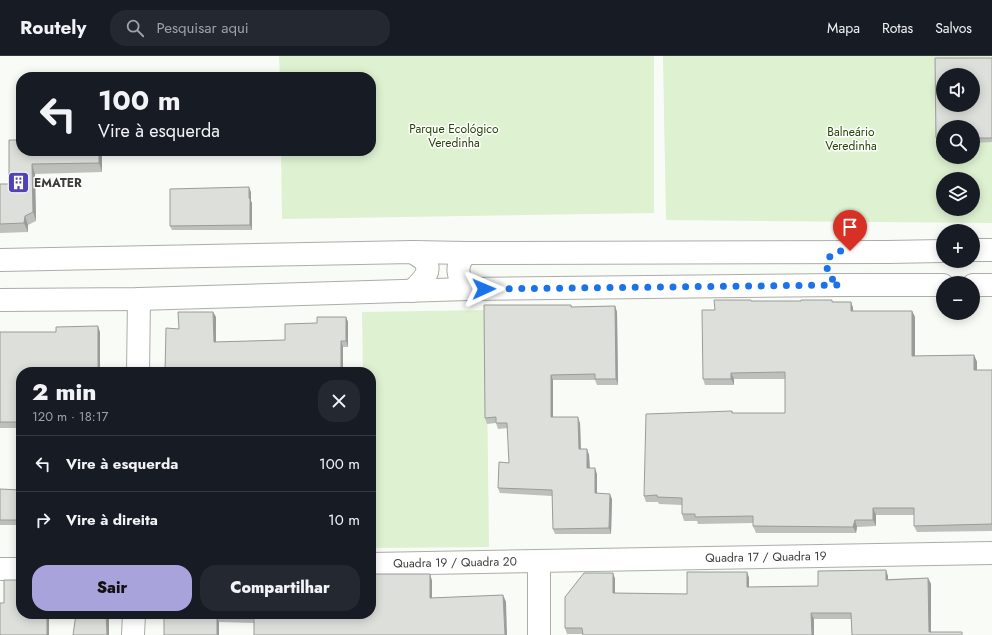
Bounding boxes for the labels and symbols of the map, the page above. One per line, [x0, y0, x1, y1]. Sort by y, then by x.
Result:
park label: Parque Ecológico Veredinha [409, 120, 499, 152]
park label: Balneário Veredinha [825, 123, 877, 155]
building icon: EMATER [6, 170, 32, 196]
place label: EMATER [34, 174, 82, 192]
pin [833, 210, 867, 251]
position arrow [463, 268, 505, 310]
street label: Quadra 17 / Quadra 19 [705, 547, 827, 567]
street label: Quadra 19 / Quadra 20 [393, 552, 517, 573]

